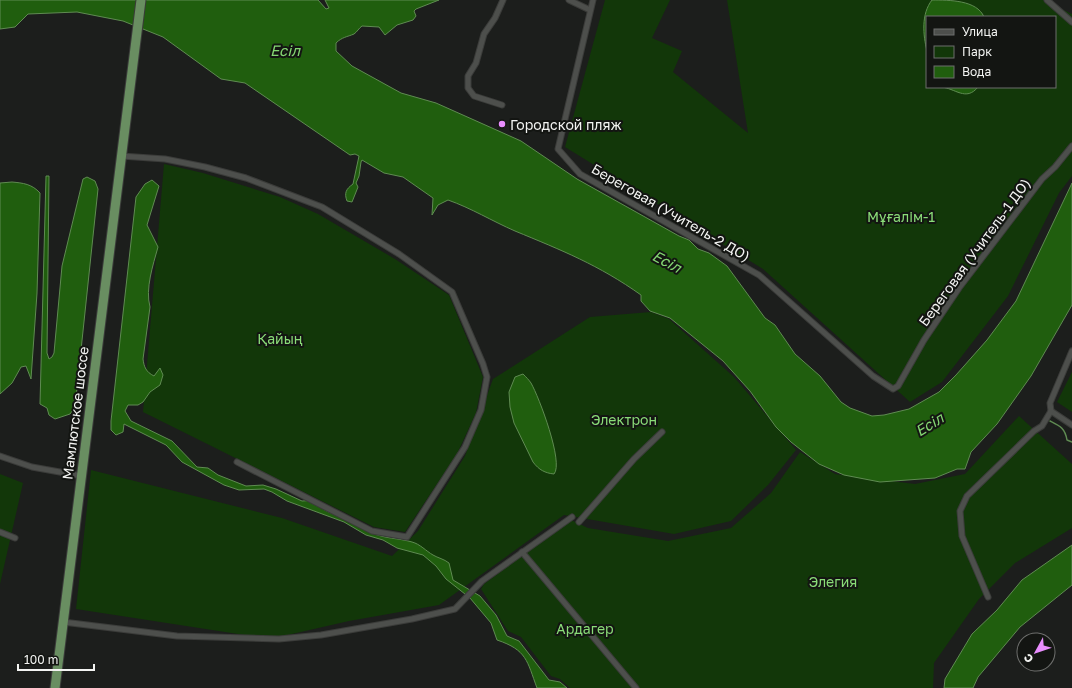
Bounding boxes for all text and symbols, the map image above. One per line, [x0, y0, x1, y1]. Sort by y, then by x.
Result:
legend [926, 16, 1056, 88]
text: Улица [962, 24, 998, 39]
water label: Есіл [270, 41, 301, 59]
text: Парк [962, 44, 992, 59]
text: Вода [962, 64, 991, 79]
place label: Городской пляж [510, 116, 622, 133]
marker: Городской пляж [497, 119, 507, 129]
street label: Береговая (Учитель-2 ДО) [589, 160, 753, 264]
street label: Береговая (Учитель-1 ДО) [915, 175, 1033, 329]
park label: Мұғалім-1 [867, 208, 935, 226]
water label: Есіл [650, 246, 686, 277]
park label: Қайың [257, 330, 303, 347]
street label: Мамлютское шоссе [58, 345, 92, 481]
water label: Есіл [912, 408, 948, 440]
park label: Электрон [591, 411, 657, 428]
park label: Элегия [809, 573, 857, 590]
park label: Ардагер [556, 620, 614, 637]
north arrow [1016, 632, 1056, 672]
scale bar [18, 646, 94, 672]
text: С [1020, 651, 1035, 666]
text: 100 m [24, 652, 58, 667]

